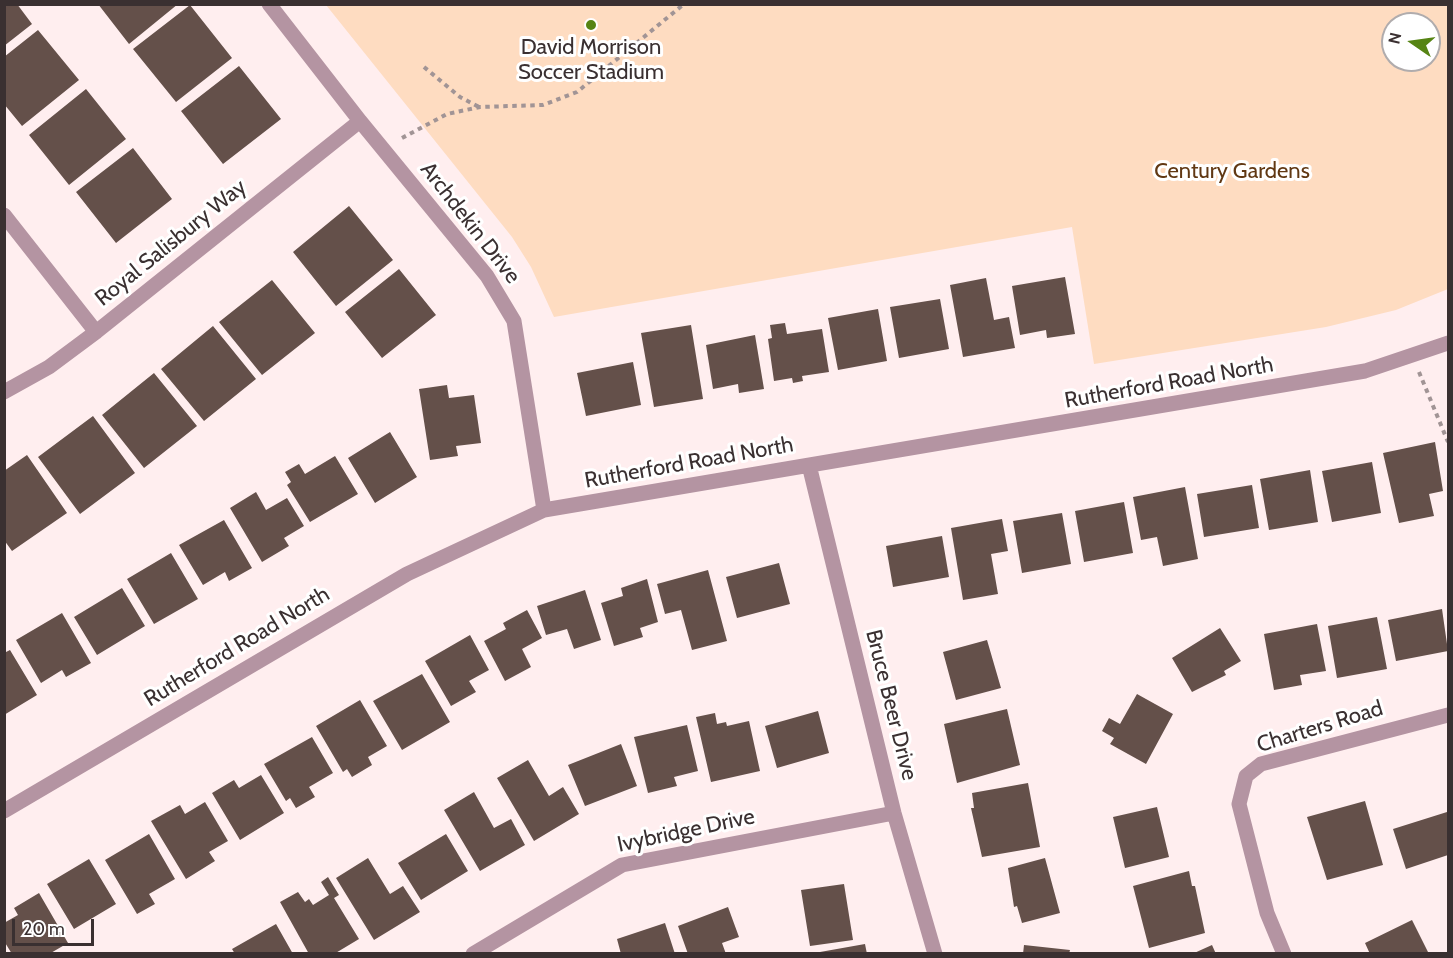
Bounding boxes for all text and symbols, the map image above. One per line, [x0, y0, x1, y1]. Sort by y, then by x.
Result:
north arrow [1381, 12, 1441, 72]
marker: David Morrison Soccer Stadium [584, 18, 598, 32]
text: N [1384, 31, 1405, 46]
place label: David Morrison Soccer Stadium [518, 35, 664, 86]
street label: Archdekin Drive [414, 157, 526, 289]
park label: Century Gardens [1154, 159, 1310, 185]
street label: Royal Salisbury Way [90, 174, 252, 312]
street label: Rutherford Road North [1063, 352, 1275, 414]
street label: Rutherford Road North [583, 432, 795, 494]
street label: Rutherford Road North [140, 581, 334, 713]
street label: Bruce Beer Drive [860, 627, 922, 783]
street label: Charters Road [1254, 695, 1386, 759]
street label: Ivybridge Drive [615, 804, 757, 858]
scale bar [15, 907, 98, 945]
text: 20 m [23, 918, 65, 940]

